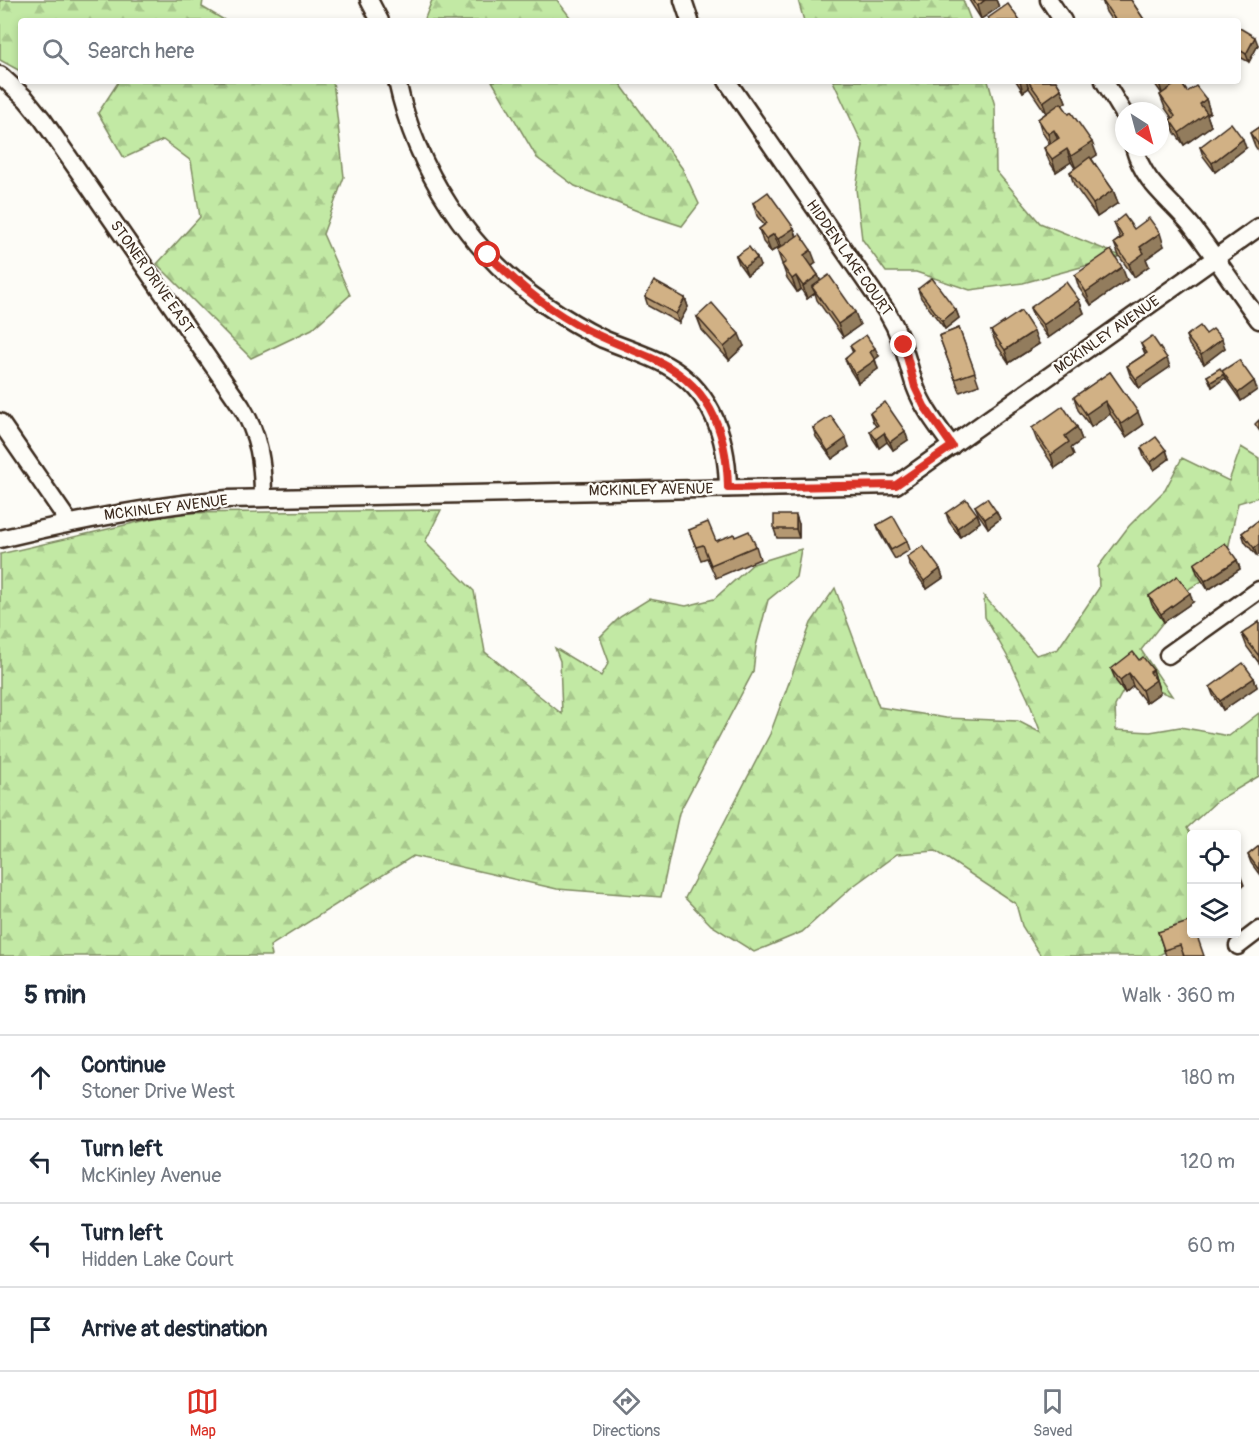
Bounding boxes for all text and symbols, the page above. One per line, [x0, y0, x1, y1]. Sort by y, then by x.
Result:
search box [18, 18, 1241, 84]
icon: search [39, 35, 72, 68]
text: Search here [87, 37, 194, 65]
north arrow [1115, 102, 1169, 156]
street label: HIDDEN LAKE COURT [802, 196, 896, 320]
street label: STONER DRIVE EAST [106, 217, 198, 337]
route start [474, 241, 500, 267]
street label: MCKINLEY AVENUE [1051, 291, 1164, 378]
route end [890, 331, 916, 357]
street label: MCKINLEY AVENUE [589, 479, 714, 501]
street label: MCKINLEY AVENUE [103, 491, 229, 525]
map controls [1187, 830, 1241, 938]
button: locate [1187, 830, 1241, 884]
button: layers [1187, 884, 1241, 938]
text: 5 min [24, 979, 86, 1011]
text: Walk · 360 m [1122, 983, 1235, 1008]
text: Continue [81, 1051, 165, 1079]
icon: ahead [24, 1061, 57, 1094]
text: 180 m [1181, 1065, 1235, 1090]
text: Stoner Drive West [81, 1079, 235, 1104]
text: Turn left [81, 1135, 163, 1163]
icon: left [24, 1145, 57, 1178]
text: 120 m [1180, 1149, 1235, 1174]
text: McKinley Avenue [81, 1163, 221, 1188]
text: Turn left [81, 1219, 163, 1247]
icon: left [24, 1229, 57, 1262]
text: 60 m [1188, 1233, 1235, 1258]
text: Hidden Lake Court [81, 1247, 234, 1272]
icon: arrive [24, 1313, 57, 1346]
text: Arrive at destination [81, 1315, 267, 1343]
tab: Map [186, 1385, 219, 1441]
tab: Directions [592, 1385, 660, 1441]
tab: Saved [1033, 1385, 1073, 1441]

